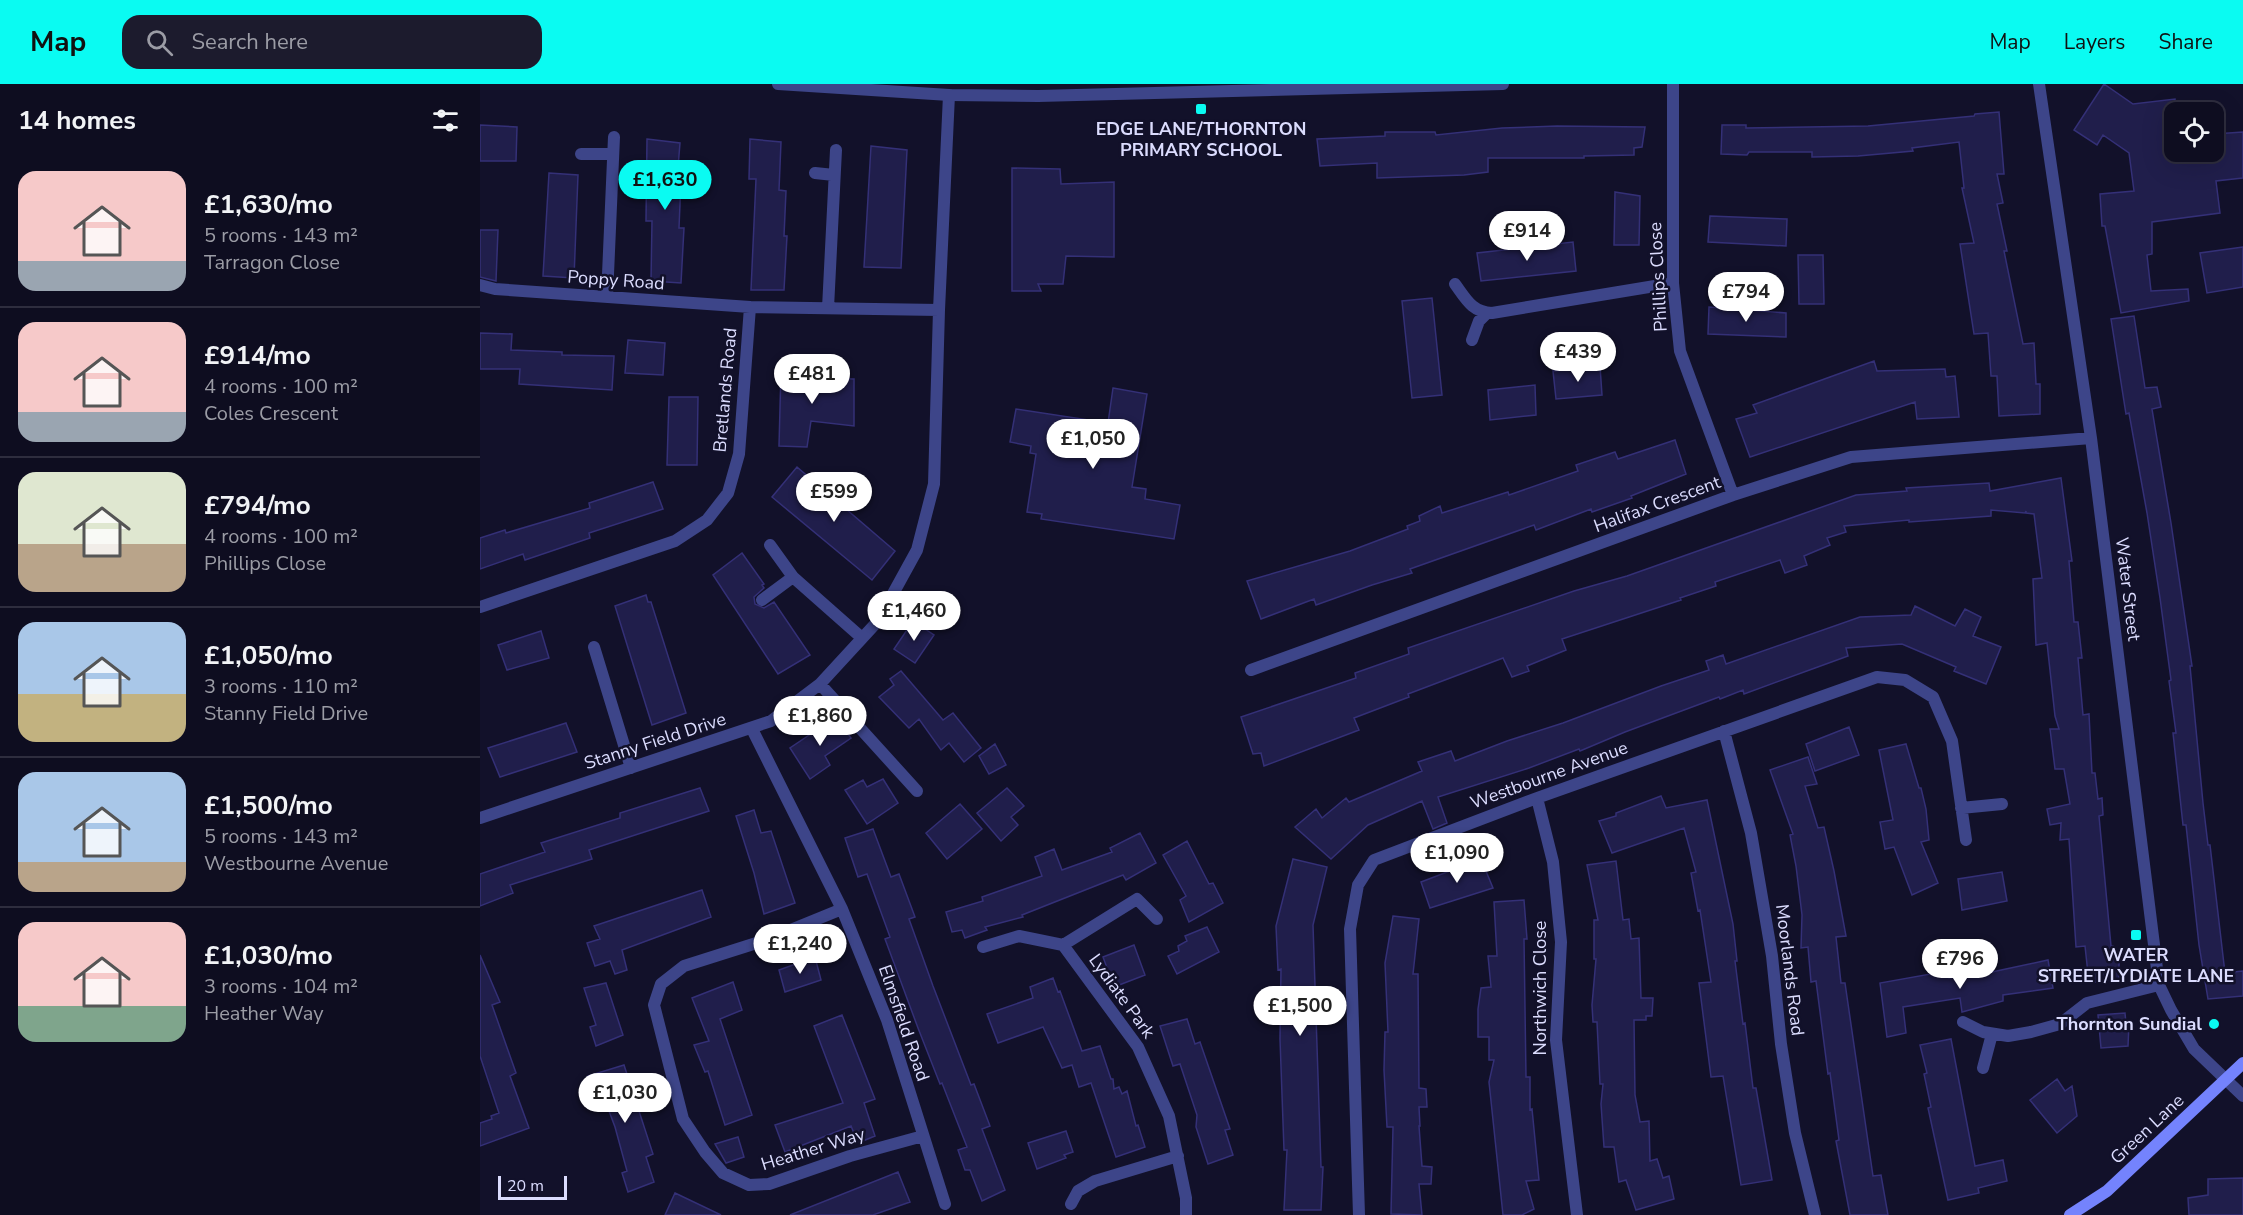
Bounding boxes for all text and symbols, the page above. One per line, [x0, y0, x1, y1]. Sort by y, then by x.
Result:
search box [122, 15, 542, 69]
text: Map [30, 23, 86, 61]
icon: search [143, 26, 176, 59]
text: Search here [191, 27, 308, 57]
text: Map [1989, 28, 2031, 56]
text: Layers [2064, 28, 2125, 56]
text: Share [2158, 28, 2213, 56]
marker: EDGE LANE/THORNTON PRIMARY SCHOOL [1194, 102, 1208, 116]
map controls [2164, 102, 2224, 162]
button: locate [2164, 102, 2224, 162]
text: 14 homes [18, 103, 136, 138]
icon: filters [429, 104, 462, 137]
place label: EDGE LANE/THORNTON PRIMARY SCHOOL [1096, 117, 1306, 162]
pin: £1,630 [616, 160, 714, 211]
text: £1,630 [633, 166, 697, 193]
text: £1,630/mo [204, 187, 333, 222]
icon: home [66, 195, 138, 267]
pin: £914 [1491, 211, 1563, 262]
text: £914 [1503, 217, 1551, 244]
street label: Phillips Close [1643, 221, 1673, 333]
text: 5 rooms · 143 m² [204, 222, 358, 249]
text: Tarragon Close [204, 249, 340, 276]
street label: Poppy Road [566, 265, 666, 295]
pin: £794 [1710, 272, 1782, 323]
text: £794 [1722, 278, 1770, 305]
street label: Bretlands Road [708, 327, 742, 453]
pin: £439 [1542, 332, 1614, 383]
text: £914/mo [204, 338, 311, 373]
text: £439 [1554, 338, 1602, 365]
icon: home [66, 346, 138, 418]
pin: £481 [776, 354, 848, 405]
text: £481 [788, 360, 836, 387]
text: 4 rooms · 100 m² [204, 373, 358, 400]
text: Coles Crescent [204, 400, 338, 427]
pin: £1,050 [1044, 419, 1142, 470]
text: £1,050 [1061, 425, 1125, 452]
street label: Halifax Crescent [1590, 470, 1724, 538]
pin: £599 [798, 472, 870, 523]
text: £599 [810, 478, 858, 505]
text: £794/mo [204, 488, 311, 523]
icon: home [66, 496, 138, 568]
text: 4 rooms · 100 m² [204, 523, 358, 550]
street label: Water Street [2110, 536, 2146, 643]
text: Phillips Close [204, 550, 326, 577]
pin: £1,460 [865, 591, 963, 642]
text: £1,460 [882, 597, 946, 624]
text: £1,050/mo [204, 638, 333, 673]
icon: home [66, 646, 138, 718]
text: 3 rooms · 110 m² [204, 673, 358, 700]
pin: £1,860 [771, 696, 869, 747]
text: Stanny Field Drive [204, 700, 368, 727]
text: £1,860 [788, 702, 852, 729]
street label: Stanny Field Drive [581, 707, 729, 775]
street label: Westbourne Avenue [1467, 735, 1631, 815]
text: £1,500/mo [204, 788, 333, 823]
icon: home [66, 796, 138, 868]
text: 5 rooms · 143 m² [204, 823, 358, 850]
pin: £1,090 [1408, 833, 1506, 884]
text: £1,090 [1425, 839, 1489, 866]
text: Westbourne Avenue [204, 850, 388, 877]
street label: Moorlands Road [1770, 903, 1810, 1037]
street label: Northwich Close [1528, 921, 1552, 1055]
pin: £1,240 [751, 924, 849, 975]
marker: WATER STREET/LYDIATE LANE [2129, 928, 2143, 942]
text: £1,240 [768, 930, 832, 957]
text: £1,030/mo [204, 938, 333, 973]
pin: £796 [1924, 939, 1996, 990]
place label: WATER STREET/LYDIATE LANE [2038, 943, 2234, 988]
text: £796 [1936, 945, 1984, 972]
icon: home [66, 946, 138, 1018]
street label: Lydiate Park [1083, 949, 1161, 1044]
street label: Elmsfield Road [873, 962, 935, 1084]
text: 3 rooms · 104 m² [204, 973, 358, 1000]
pin: £1,500 [1251, 986, 1349, 1037]
text: £1,500 [1268, 992, 1332, 1019]
text: Heather Way [204, 1000, 323, 1027]
place label: Thornton Sundial [2056, 1012, 2202, 1036]
marker: Thornton Sundial [2207, 1017, 2221, 1031]
pin: £1,030 [576, 1073, 674, 1124]
text: £1,030 [593, 1079, 657, 1106]
street label: Green Lane [2105, 1089, 2189, 1169]
street label: Heather Way [758, 1122, 869, 1176]
scale bar [498, 1173, 567, 1200]
text: 20 m [507, 1175, 544, 1197]

